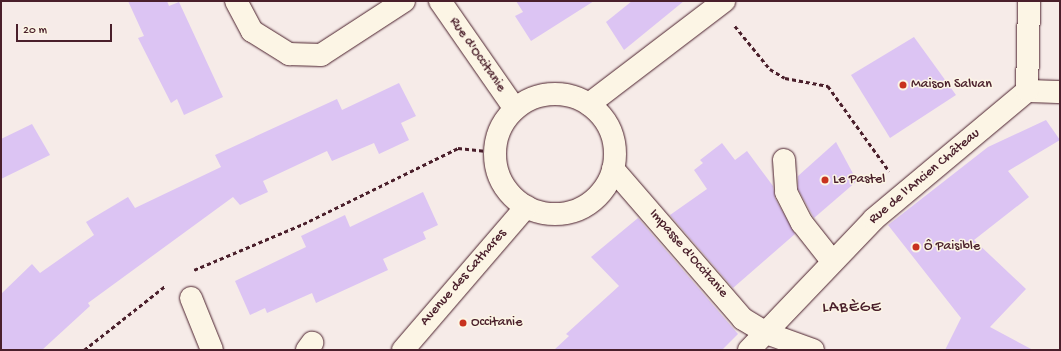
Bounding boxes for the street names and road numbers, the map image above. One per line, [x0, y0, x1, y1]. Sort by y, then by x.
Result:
street label: Rue d'Occitanie [445, 14, 509, 96]
street label: Rue de l'Ancien Château [866, 126, 984, 228]
street label: Impasse d'Occitanie [645, 206, 731, 302]
street label: Avenue des Cathares [417, 226, 511, 330]

